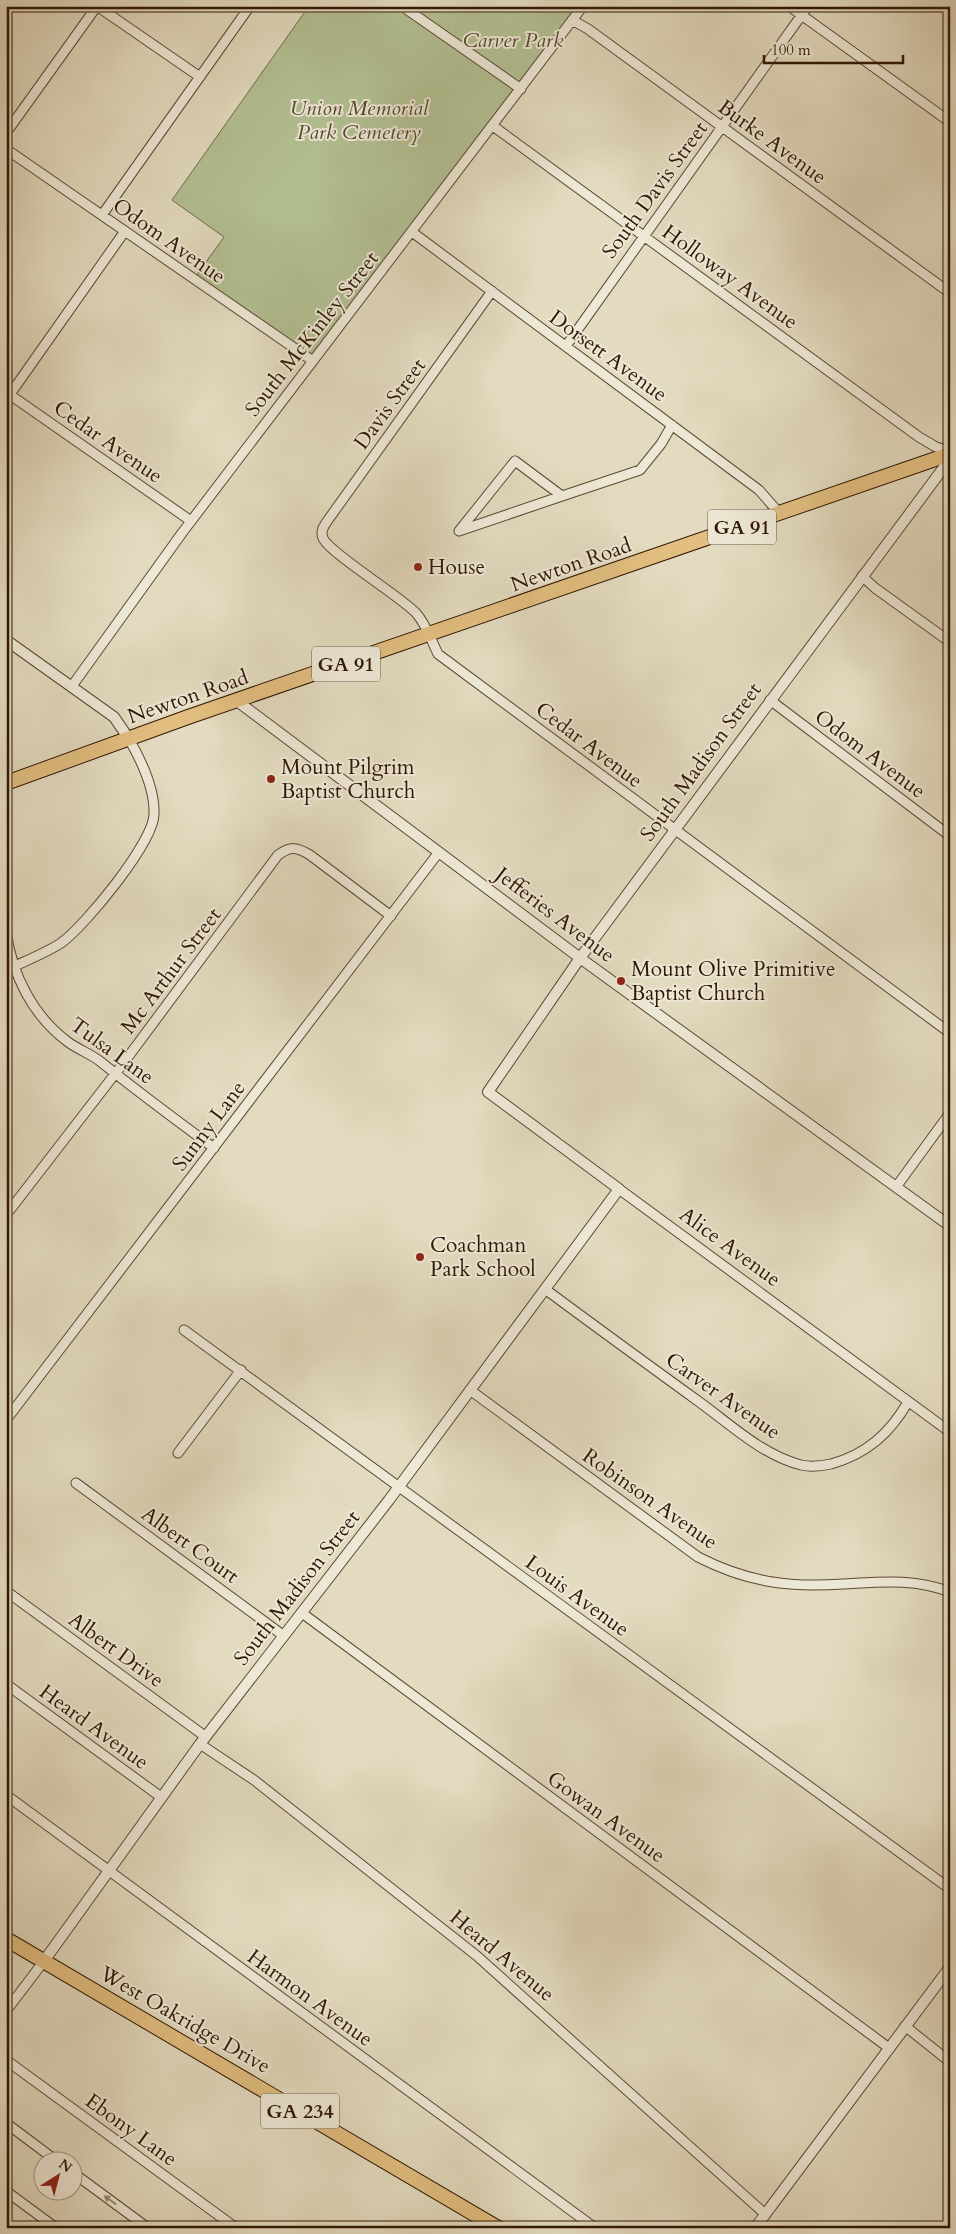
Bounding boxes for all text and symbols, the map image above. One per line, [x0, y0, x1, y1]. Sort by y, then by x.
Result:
park label: Carver Park [463, 26, 564, 55]
scale bar [764, 32, 902, 64]
text: 100 m [771, 40, 811, 60]
street label: Burke Avenue [712, 93, 832, 191]
park label: Union Memorial Park Cemetery [289, 94, 430, 147]
street label: South Davis Street [595, 115, 715, 264]
street label: Odom Avenue [107, 191, 231, 291]
street label: Holloway Avenue [656, 218, 804, 336]
street label: South McKinley Street [238, 245, 386, 423]
street label: Dorsett Avenue [543, 303, 673, 409]
street label: Davis Street [347, 352, 433, 455]
street label: Cedar Avenue [48, 394, 168, 490]
road number: GA 91 [708, 510, 776, 544]
street label: Newton Road [507, 531, 635, 599]
place label: House [428, 553, 485, 582]
marker: House [412, 561, 424, 573]
road number: GA 91 [312, 646, 380, 682]
street label: Newton Road [124, 663, 252, 731]
street label: South Madison Street [634, 676, 769, 847]
street label: Cedar Avenue [529, 695, 649, 795]
street label: Odom Avenue [808, 703, 932, 805]
place label: Mount Pilgrim Baptist Church [281, 753, 416, 806]
marker: Mount Pilgrim Baptist Church [265, 773, 277, 785]
street label: Jefferies Avenue [487, 859, 621, 970]
street label: Mc Arthur Street [114, 902, 228, 1040]
place label: Mount Olive Primitive Baptist Church [631, 955, 835, 1008]
marker: Mount Olive Primitive Baptist Church [615, 975, 627, 987]
street label: Tulsa Lane [64, 1011, 160, 1091]
street label: Sunny Lane [166, 1075, 252, 1177]
street label: Alice Avenue [673, 1200, 787, 1294]
place label: Coachman Park School [430, 1231, 536, 1284]
marker: Coachman Park School [414, 1251, 426, 1263]
street label: Carver Avenue [660, 1346, 786, 1446]
street label: Robinson Avenue [577, 1442, 723, 1556]
street label: Albert Court [135, 1500, 245, 1591]
street label: South Madison Street [227, 1504, 367, 1672]
street label: Louis Avenue [519, 1548, 635, 1644]
street label: Albert Drive [62, 1605, 170, 1695]
street label: Heard Avenue [33, 1677, 155, 1777]
street label: Gowan Avenue [541, 1764, 671, 1870]
street label: Heard Avenue [443, 1904, 561, 2008]
street label: Harmon Avenue [241, 1942, 379, 2054]
street label: West Oakridge Drive [93, 1959, 276, 2081]
street label: Ebony Lane [79, 2087, 183, 2173]
road number: GA 234 [261, 2094, 339, 2128]
north arrow [32, 2152, 82, 2202]
text: N [55, 2155, 76, 2177]
one-way arrow [103, 2195, 117, 2205]

